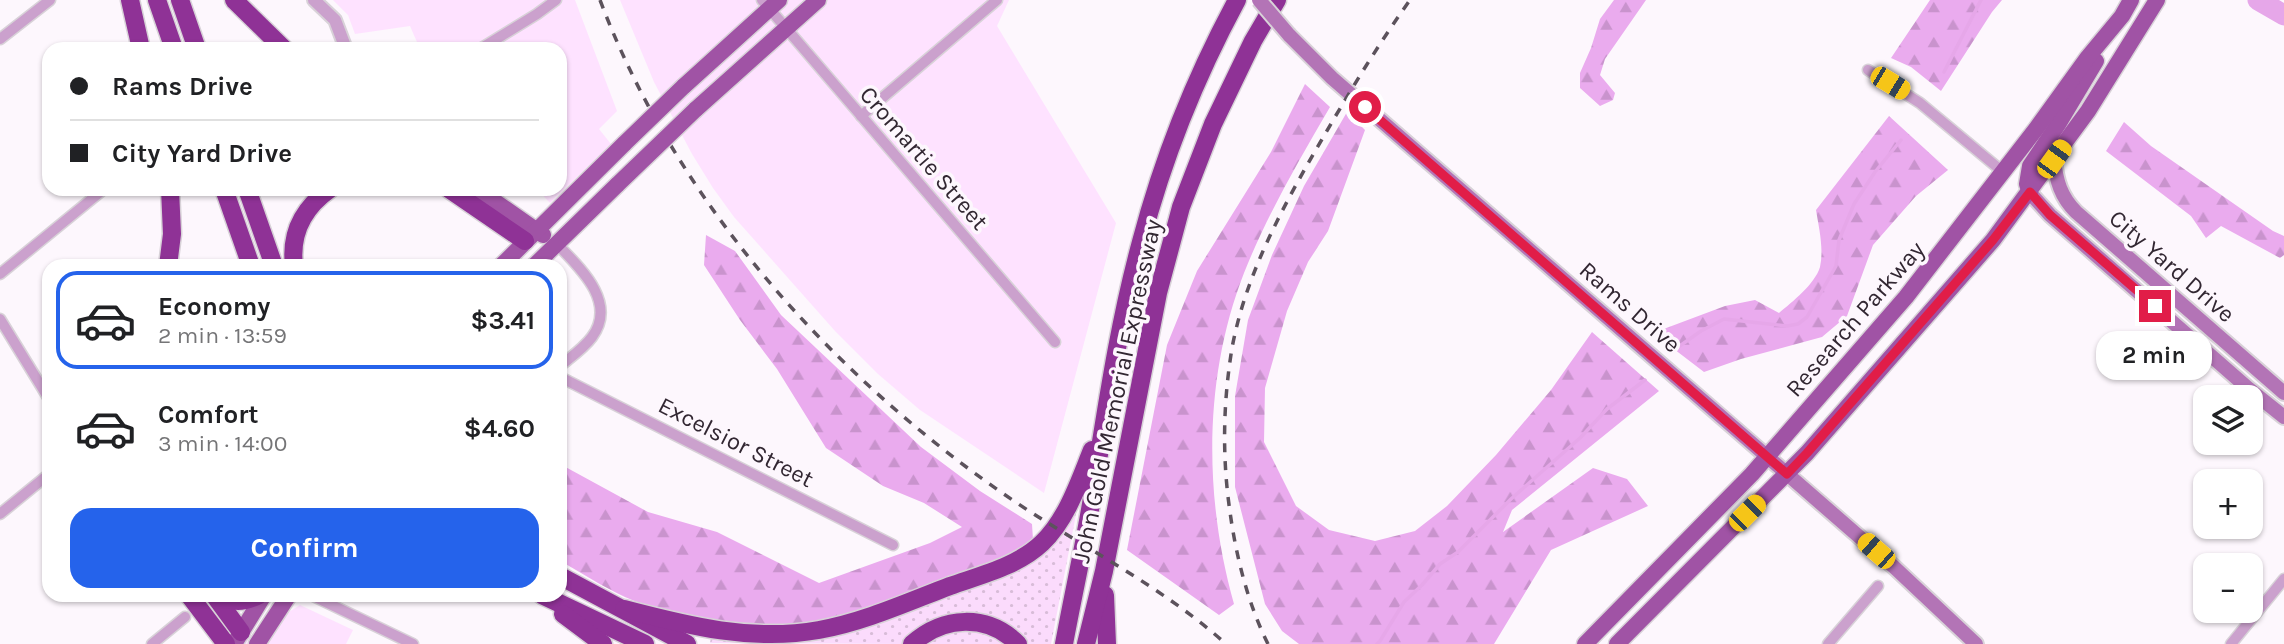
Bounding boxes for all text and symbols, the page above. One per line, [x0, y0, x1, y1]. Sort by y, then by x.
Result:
car [1867, 63, 1914, 103]
text: Rams Drive [112, 71, 253, 102]
street label: Cromartie Street [854, 81, 994, 235]
route start [1349, 91, 1381, 123]
car [2034, 136, 2075, 182]
text: City Yard Drive [112, 138, 292, 169]
street label: City Yard Drive [2103, 204, 2241, 328]
street label: John Gold Memorial Expressway [1067, 217, 1167, 565]
street label: Research Parkway [1780, 236, 1930, 402]
street label: Rams Drive [1574, 256, 1686, 358]
icon: car [74, 289, 137, 352]
route end [2139, 290, 2171, 322]
text: Economy [158, 291, 270, 322]
text: $3.41 [471, 305, 535, 336]
text: 2 min · 13:59 [158, 322, 287, 349]
callout: 2 min [2097, 330, 2213, 380]
text: 2 min [2122, 342, 2186, 369]
map controls [2193, 385, 2263, 623]
button: layers [2193, 385, 2263, 455]
street label: Excelsior Street [654, 391, 818, 493]
icon: car [74, 397, 137, 460]
text: Comfort [158, 399, 259, 430]
text: $4.60 [464, 413, 535, 444]
text: 3 min · 14:00 [158, 430, 287, 457]
button: + [2193, 469, 2263, 539]
car [1725, 491, 1770, 535]
button: Confirm [70, 508, 539, 588]
car [1854, 529, 1899, 573]
button: − [2193, 553, 2263, 623]

